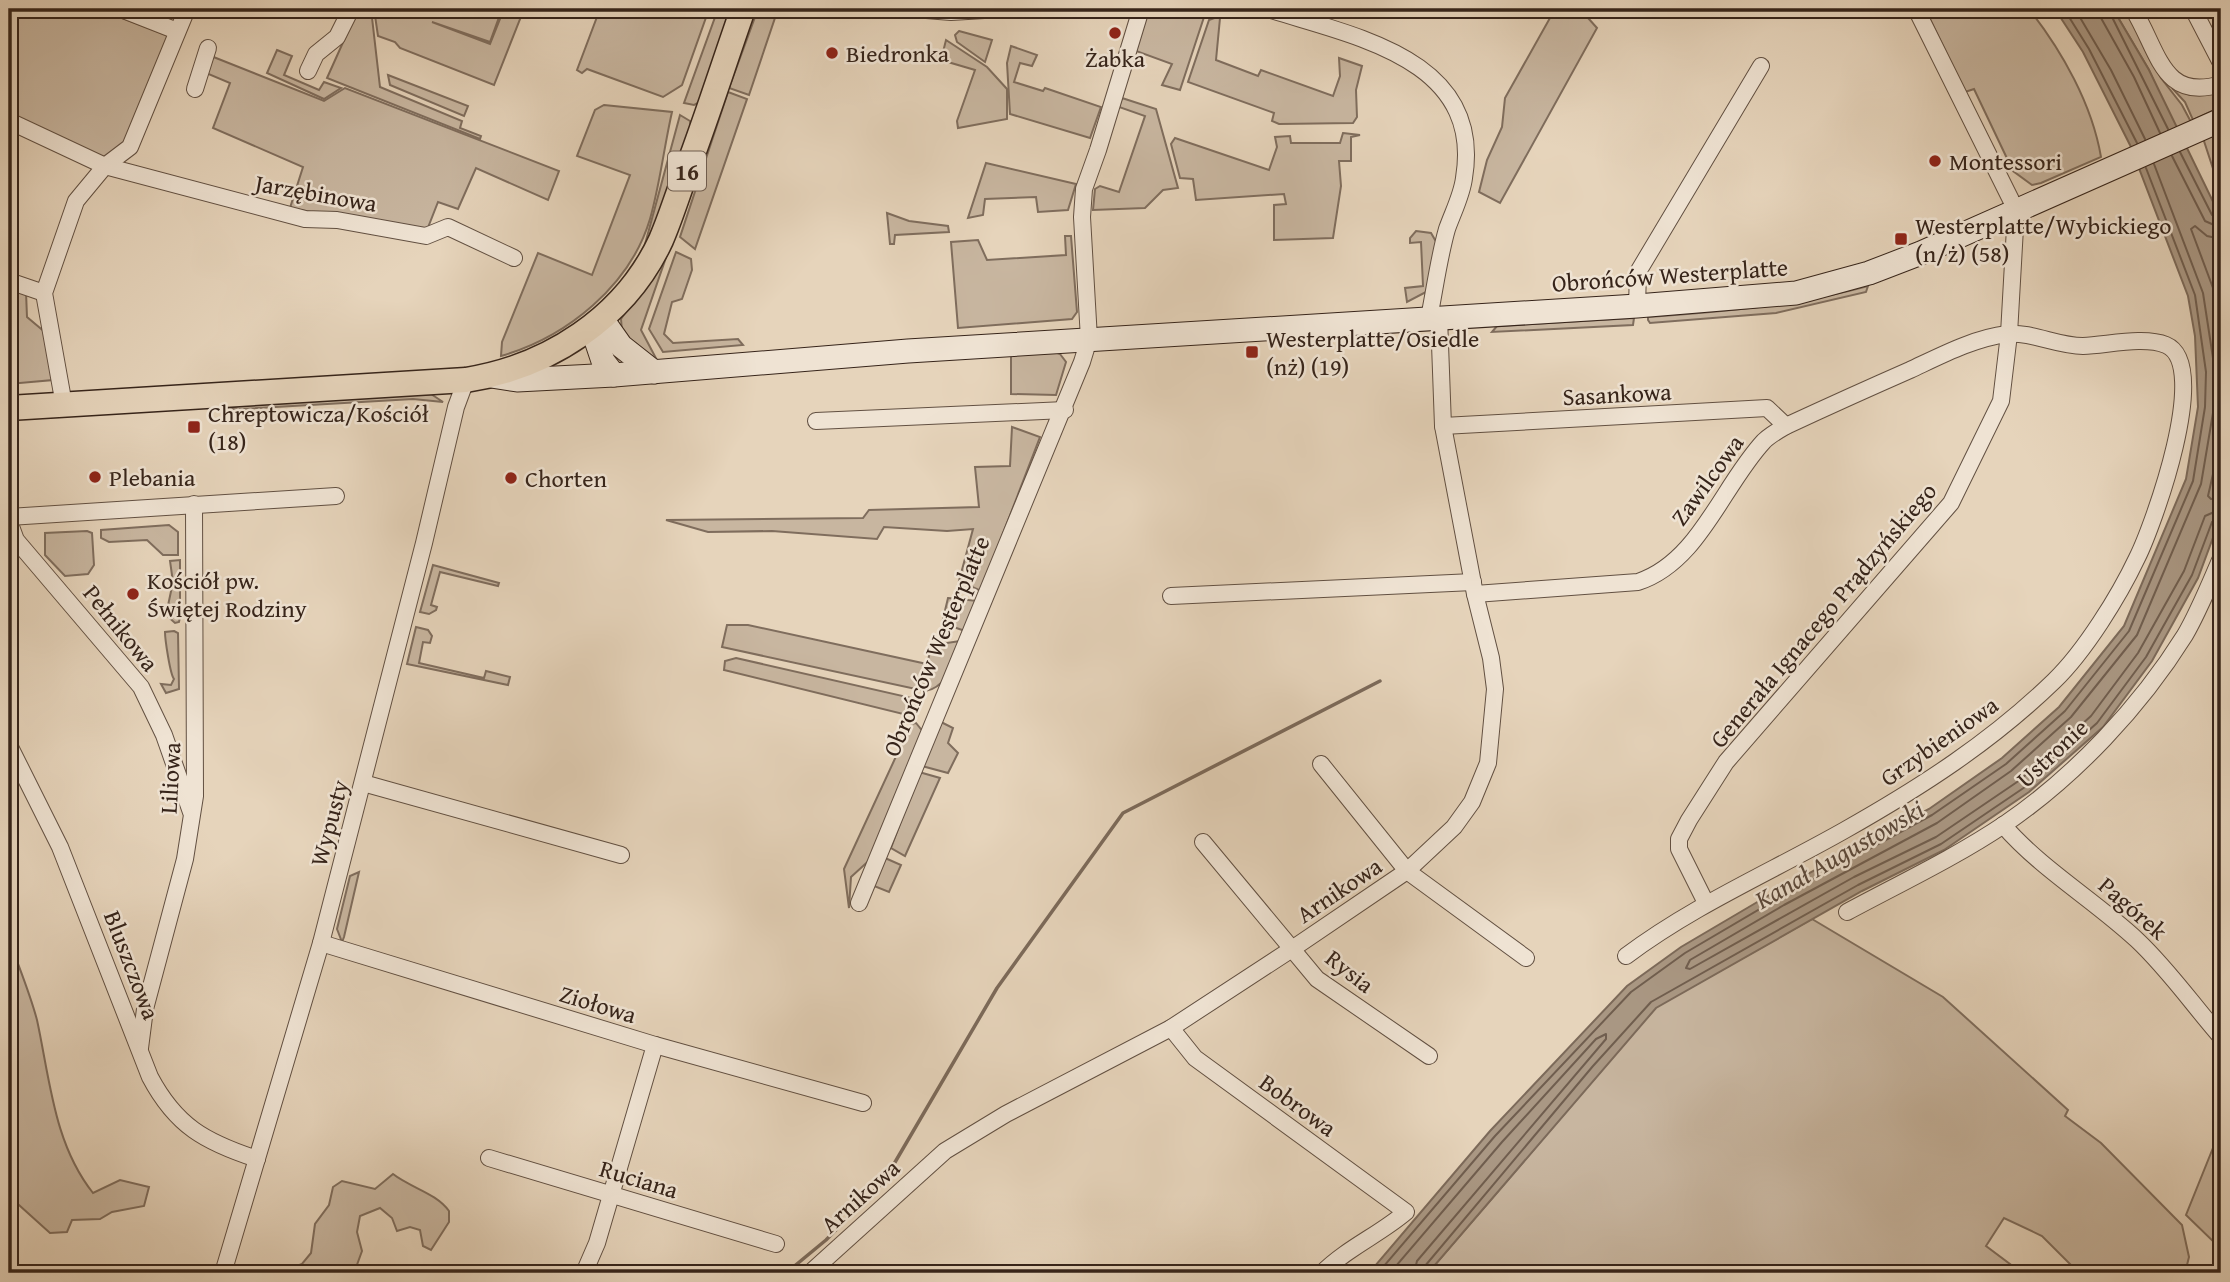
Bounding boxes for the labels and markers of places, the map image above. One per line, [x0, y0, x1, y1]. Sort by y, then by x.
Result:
marker: Żabka [1107, 25, 1123, 41]
place label: Biedronka [846, 36, 950, 71]
place label: Żabka [1085, 41, 1146, 76]
marker: Biedronka [824, 45, 840, 61]
place label: Montessori [1949, 144, 2062, 179]
marker: Montessori [1927, 153, 1943, 169]
place label: Westerplatte/Wybickiego (n/ż) (58) [1915, 208, 2172, 271]
marker: Westerplatte/Wybickiego (n/ż) (58) [1893, 231, 1909, 247]
place label: Westerplatte/Osiedle (nż) (19) [1266, 321, 1479, 384]
marker: Westerplatte/Osiedle (nż) (19) [1244, 344, 1260, 360]
place label: Chreptowicza/Kościół (18) [208, 396, 429, 459]
marker: Chreptowicza/Kościół (18) [186, 419, 202, 435]
place label: Plebania [109, 460, 196, 495]
place label: Chorten [525, 461, 607, 496]
marker: Plebania [87, 469, 103, 485]
marker: Chorten [503, 470, 519, 486]
place label: Kościół pw. Świętej Rodziny [147, 563, 307, 626]
marker: Kościół pw. Świętej Rodziny [125, 586, 141, 602]

